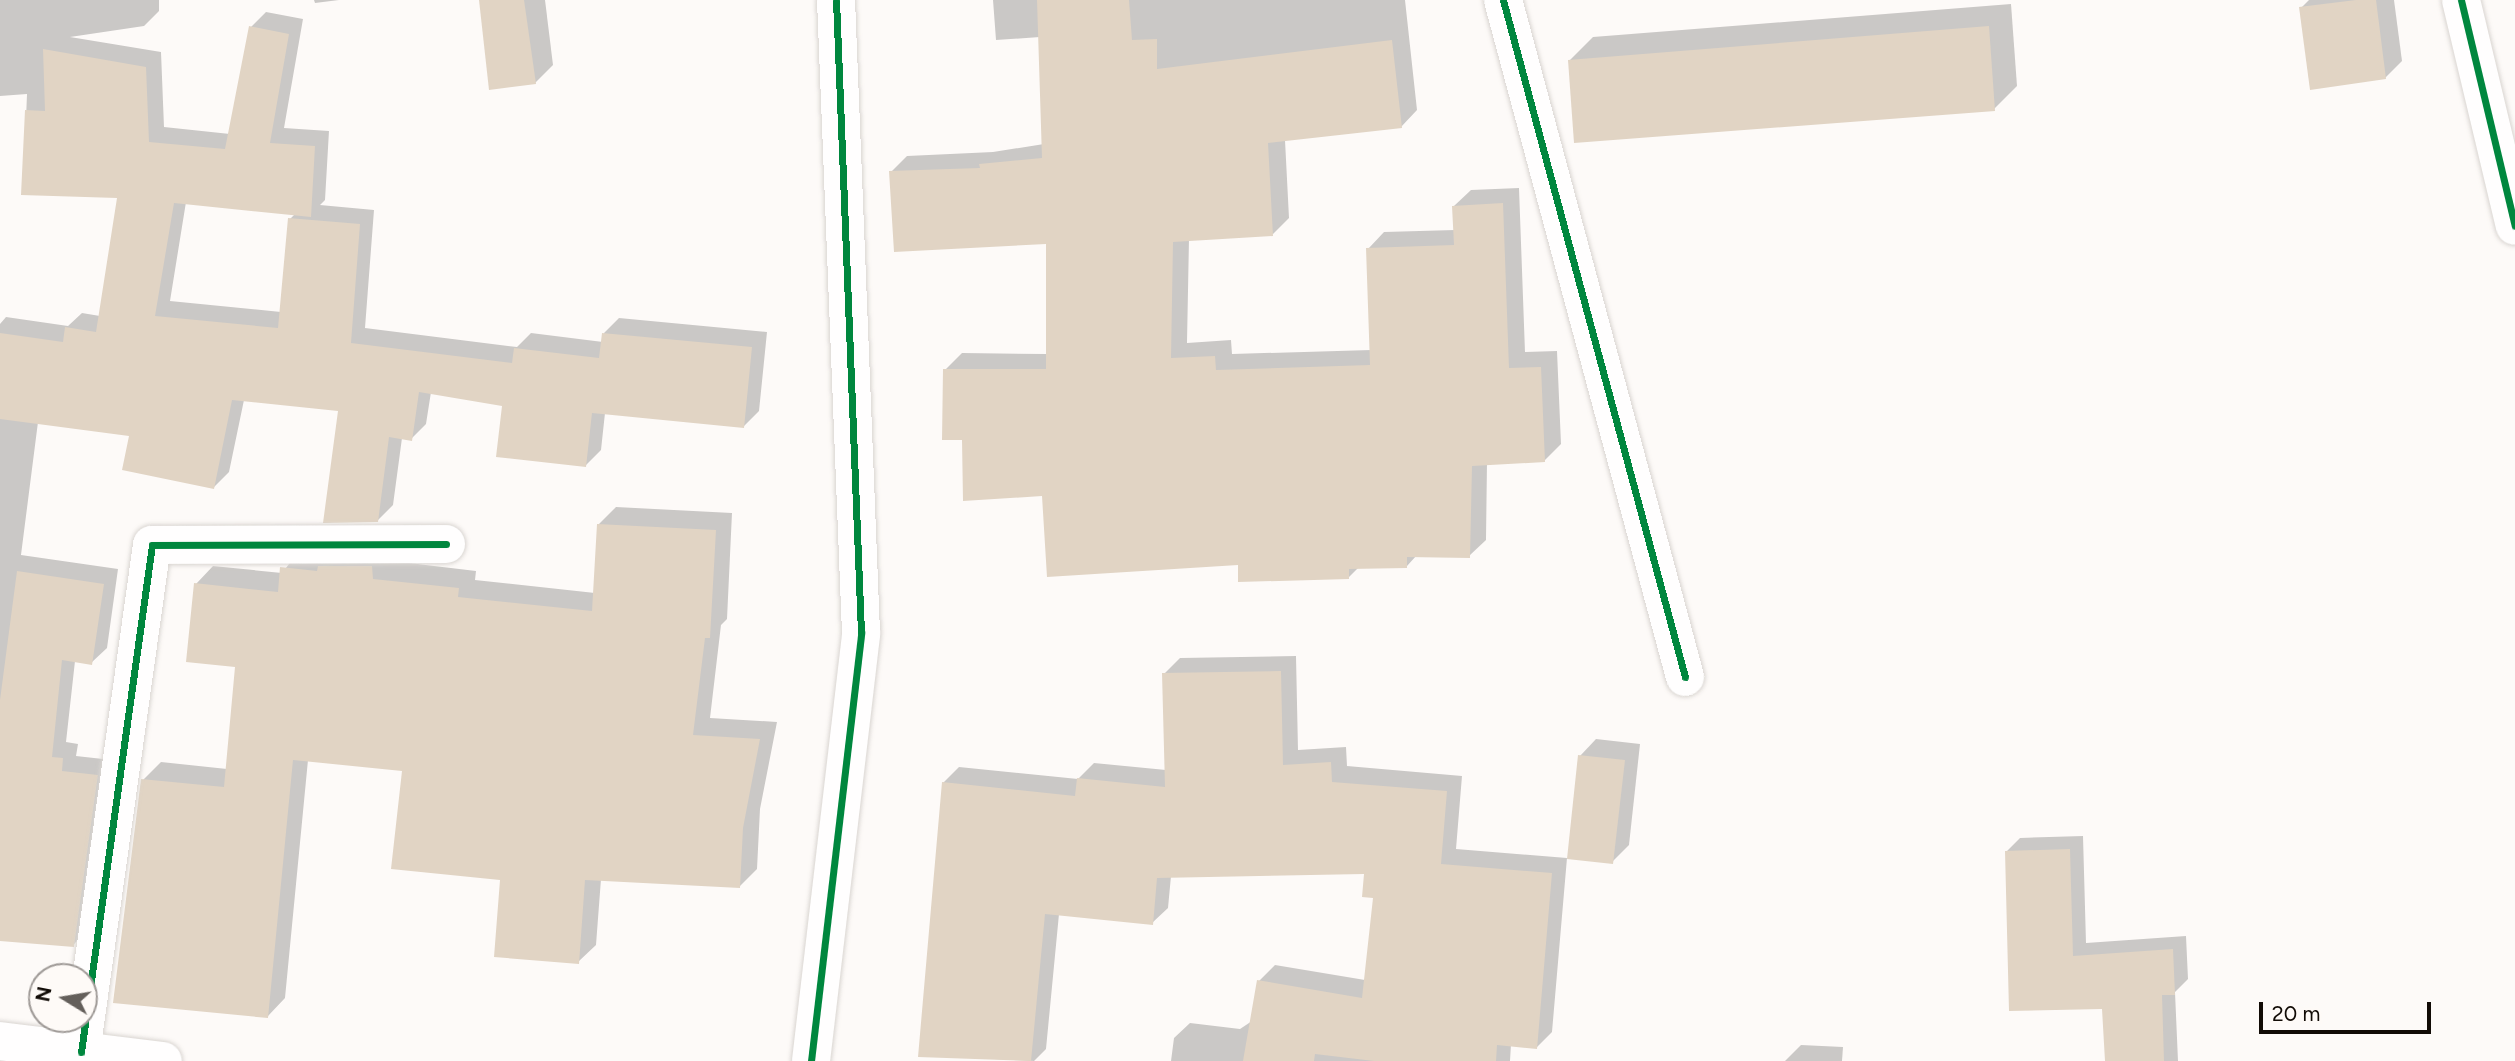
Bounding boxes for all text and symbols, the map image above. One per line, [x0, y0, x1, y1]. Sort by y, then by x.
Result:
north arrow [28, 963, 98, 1033]
text: N [31, 985, 57, 1004]
scale bar [2263, 988, 2434, 1032]
text: 20 m [2272, 1001, 2320, 1026]

